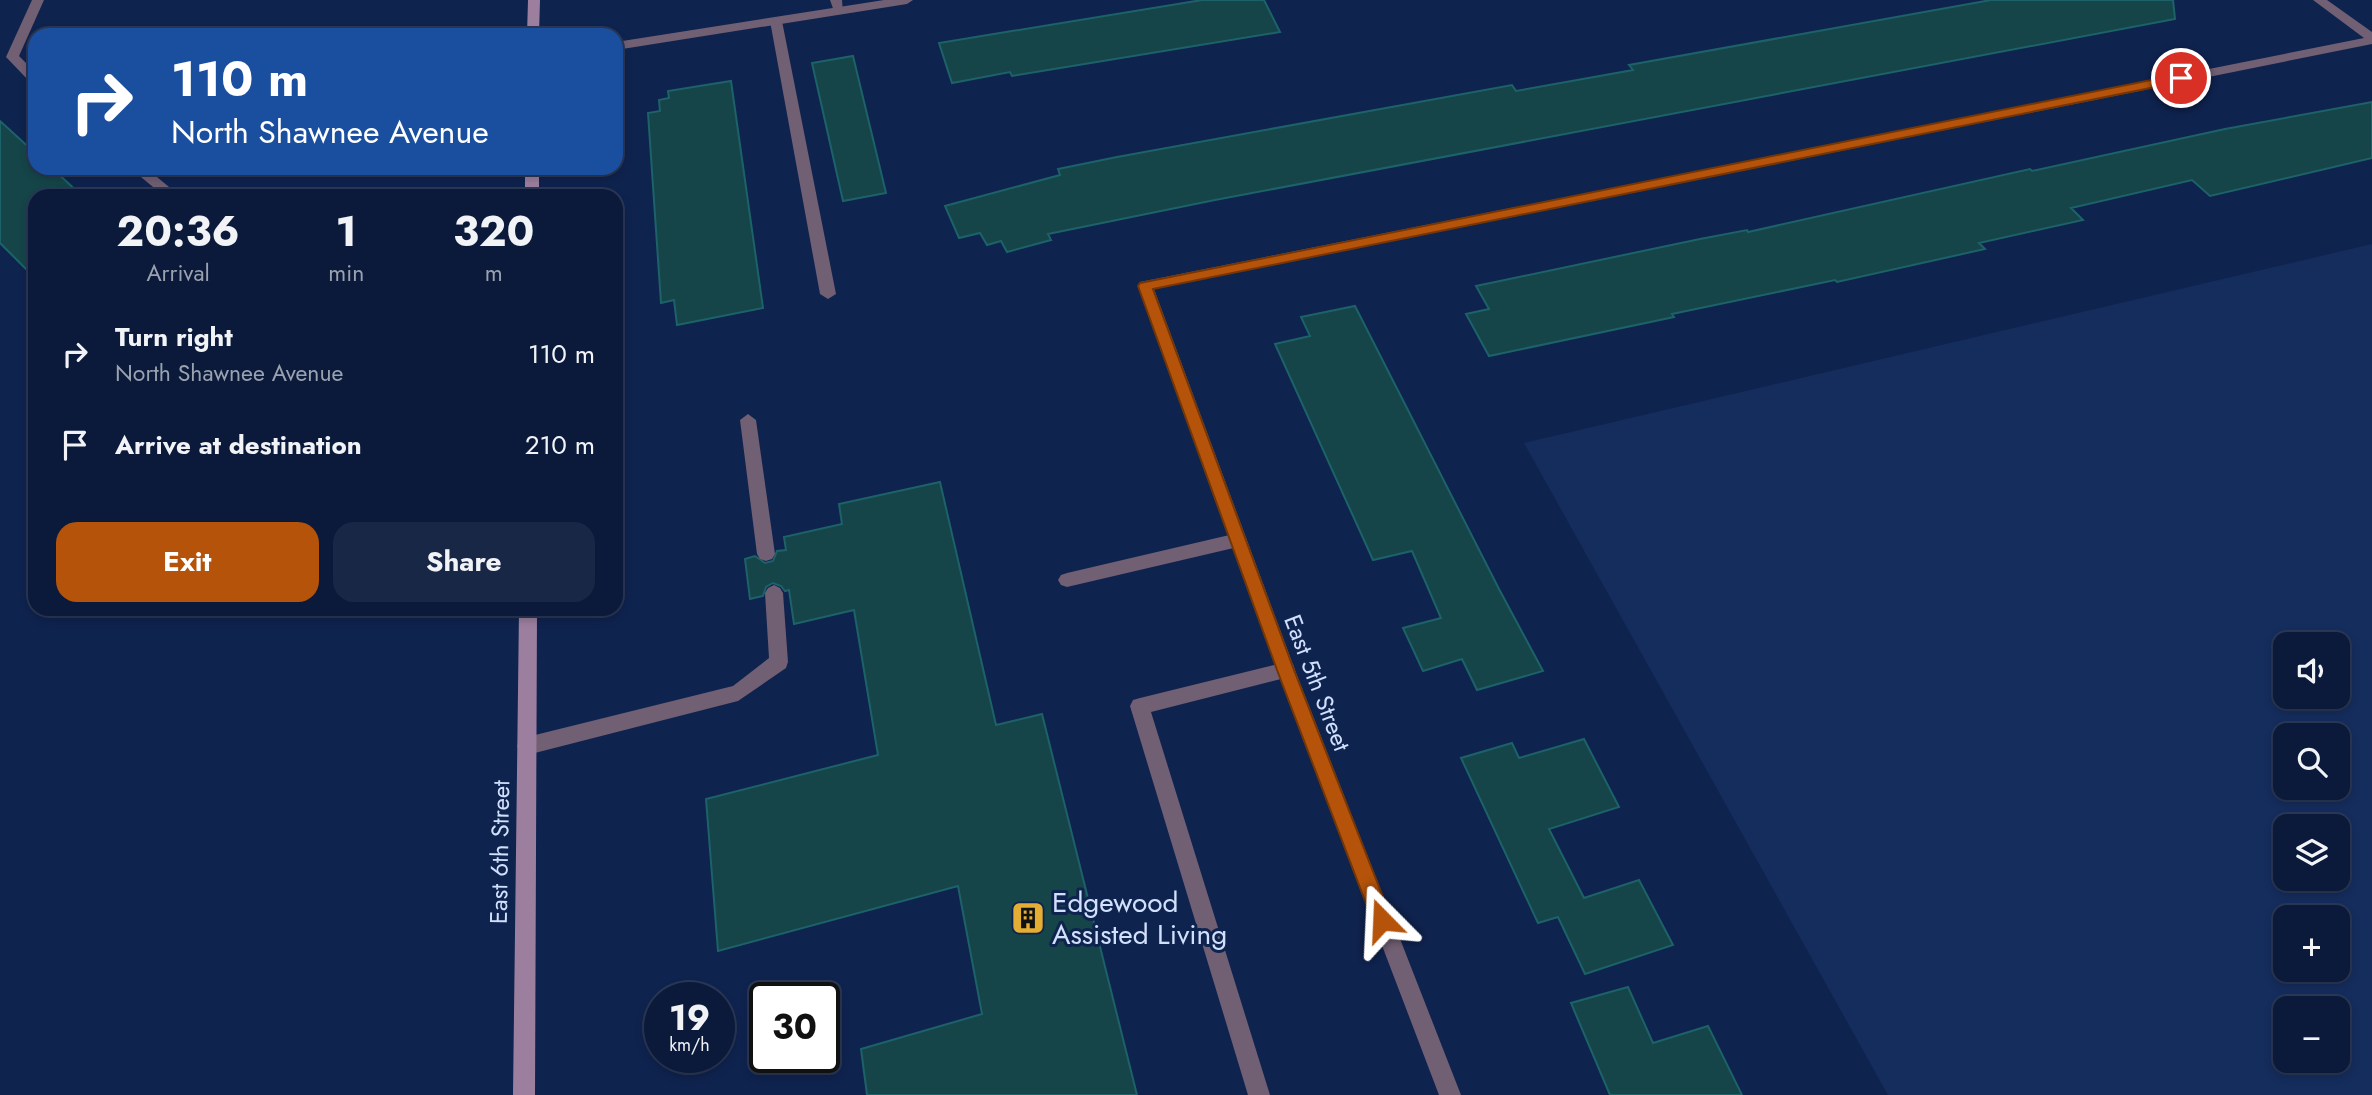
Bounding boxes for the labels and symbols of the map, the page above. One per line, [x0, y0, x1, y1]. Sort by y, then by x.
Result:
pin [2151, 48, 2211, 108]
street label: East 5th Street [1275, 609, 1360, 756]
street label: East 6th Street [481, 779, 518, 924]
place label: Edgewood Assisted Living [1052, 882, 1227, 955]
position arrow [1345, 883, 1419, 957]
building icon: Edgewood Assisted Living [1009, 899, 1047, 937]
speed limit sign: 30 [749, 982, 840, 1073]

